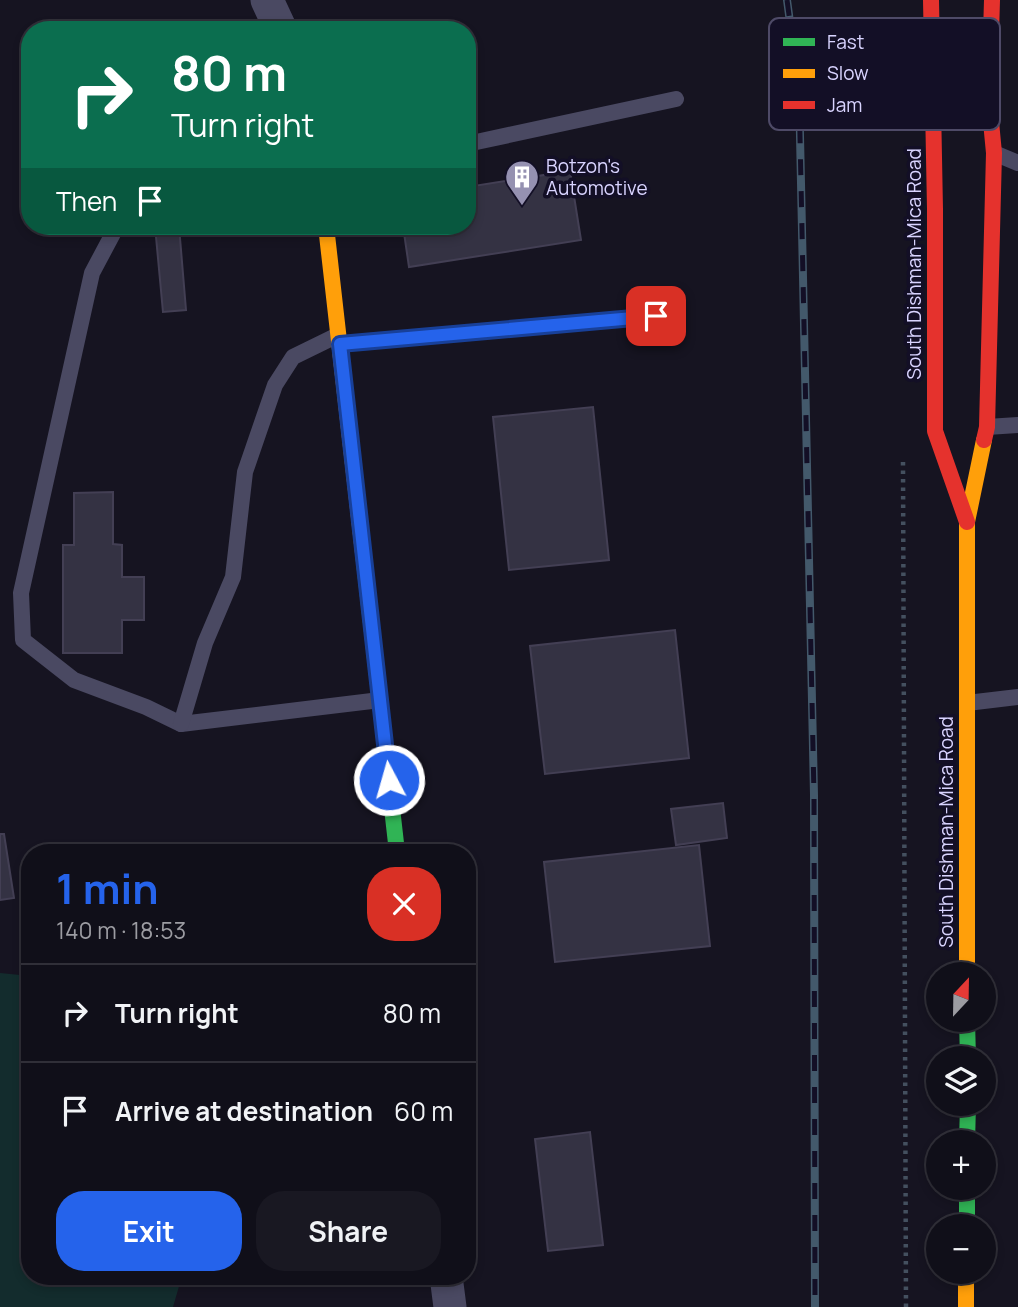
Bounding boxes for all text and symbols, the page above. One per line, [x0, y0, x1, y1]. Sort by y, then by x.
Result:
legend [769, 18, 1000, 130]
text: Fast [827, 29, 864, 55]
text: 80 m [171, 39, 287, 106]
icon: right [56, 49, 147, 140]
text: Slow [827, 60, 869, 86]
text: Jam [827, 92, 862, 118]
text: Turn right [171, 103, 314, 147]
street label: South Dishman-Mica Road [901, 148, 927, 380]
place label: Botzon's Automotive [546, 153, 648, 201]
building icon: Botzon's Automotive [503, 158, 541, 207]
icon: arrive [131, 182, 169, 220]
text: Then [56, 183, 117, 219]
pin [626, 286, 686, 346]
icon: arrive [637, 297, 675, 335]
street label: South Dishman-Mica Road [933, 716, 959, 948]
position arrow [352, 743, 426, 817]
text: 1 min [56, 859, 159, 917]
button: close [367, 867, 441, 941]
text: 140 m · 18:53 [56, 914, 186, 946]
north arrow [926, 962, 996, 1032]
map controls [926, 962, 996, 1284]
icon: right [56, 994, 94, 1032]
text: Turn right [115, 995, 239, 1031]
text: 80 m [383, 995, 441, 1031]
button: layers [926, 1046, 996, 1116]
icon: arrive [56, 1092, 94, 1130]
text: Arrive at destination [115, 1093, 373, 1129]
text: 60 m [394, 1093, 453, 1129]
button: + [926, 1130, 996, 1200]
button: Exit [56, 1191, 242, 1271]
button: Share [256, 1191, 441, 1271]
button: − [926, 1214, 996, 1284]

